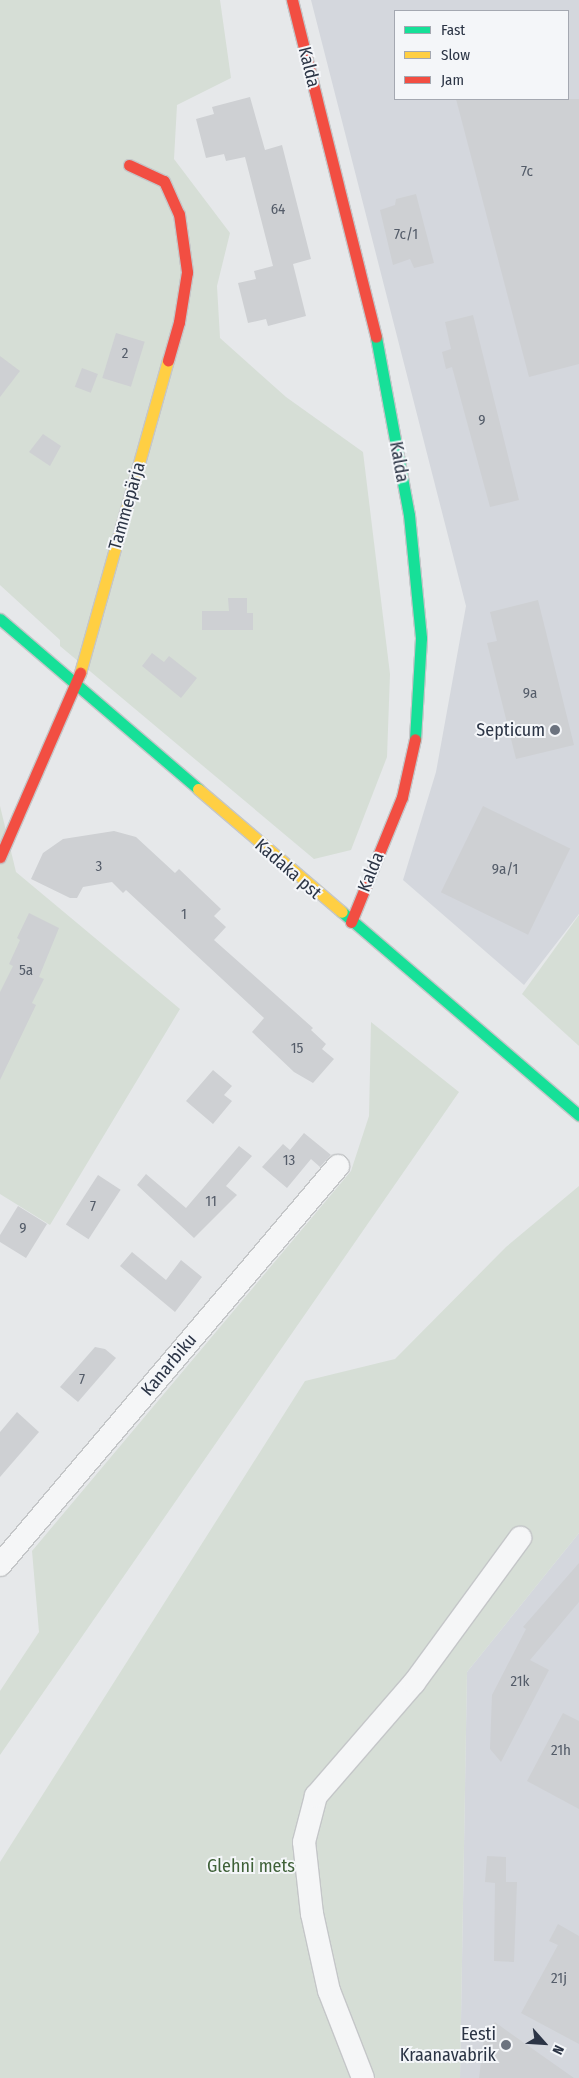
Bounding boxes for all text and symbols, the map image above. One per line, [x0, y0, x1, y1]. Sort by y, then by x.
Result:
legend [394, 10, 569, 100]
text: Fast [441, 21, 465, 39]
street label: Kalda [294, 44, 324, 90]
text: Slow [441, 46, 470, 64]
text: Jam [441, 71, 464, 89]
house number: 7c [521, 163, 533, 181]
house number: 64 [271, 201, 285, 219]
house number: 7c/1 [394, 226, 418, 244]
house number: 2 [122, 345, 128, 363]
house number: 9 [478, 412, 486, 430]
street label: Kalda [385, 440, 413, 484]
street label: Tammepärja [104, 460, 150, 552]
house number: 9a [523, 685, 537, 703]
place label: Septicum [476, 719, 545, 741]
marker: Septicum [549, 724, 561, 736]
street label: Kadaka pst [250, 834, 326, 904]
street label: Kalda [353, 849, 389, 895]
house number: 3 [96, 858, 102, 876]
house number: 9a/1 [492, 861, 518, 879]
house number: 1 [181, 906, 187, 924]
house number: 5a [19, 962, 33, 980]
house number: 15 [291, 1040, 303, 1058]
house number: 13 [283, 1152, 295, 1170]
house number: 11 [205, 1193, 217, 1211]
house number: 7 [90, 1198, 96, 1216]
house number: 9 [19, 1220, 27, 1238]
street label: Kanarbiku [137, 1329, 201, 1401]
house number: 7 [79, 1371, 85, 1389]
house number: 21k [510, 1673, 530, 1691]
house number: 21h [551, 1742, 571, 1760]
park label: Glehni mets [207, 1855, 295, 1877]
house number: 21j [551, 1970, 567, 1988]
north arrow [519, 2018, 569, 2068]
place label: Eesti Kraanavabrik [400, 2024, 496, 2066]
marker: Eesti Kraanavabrik [500, 2039, 512, 2051]
text: N [548, 2042, 567, 2057]

